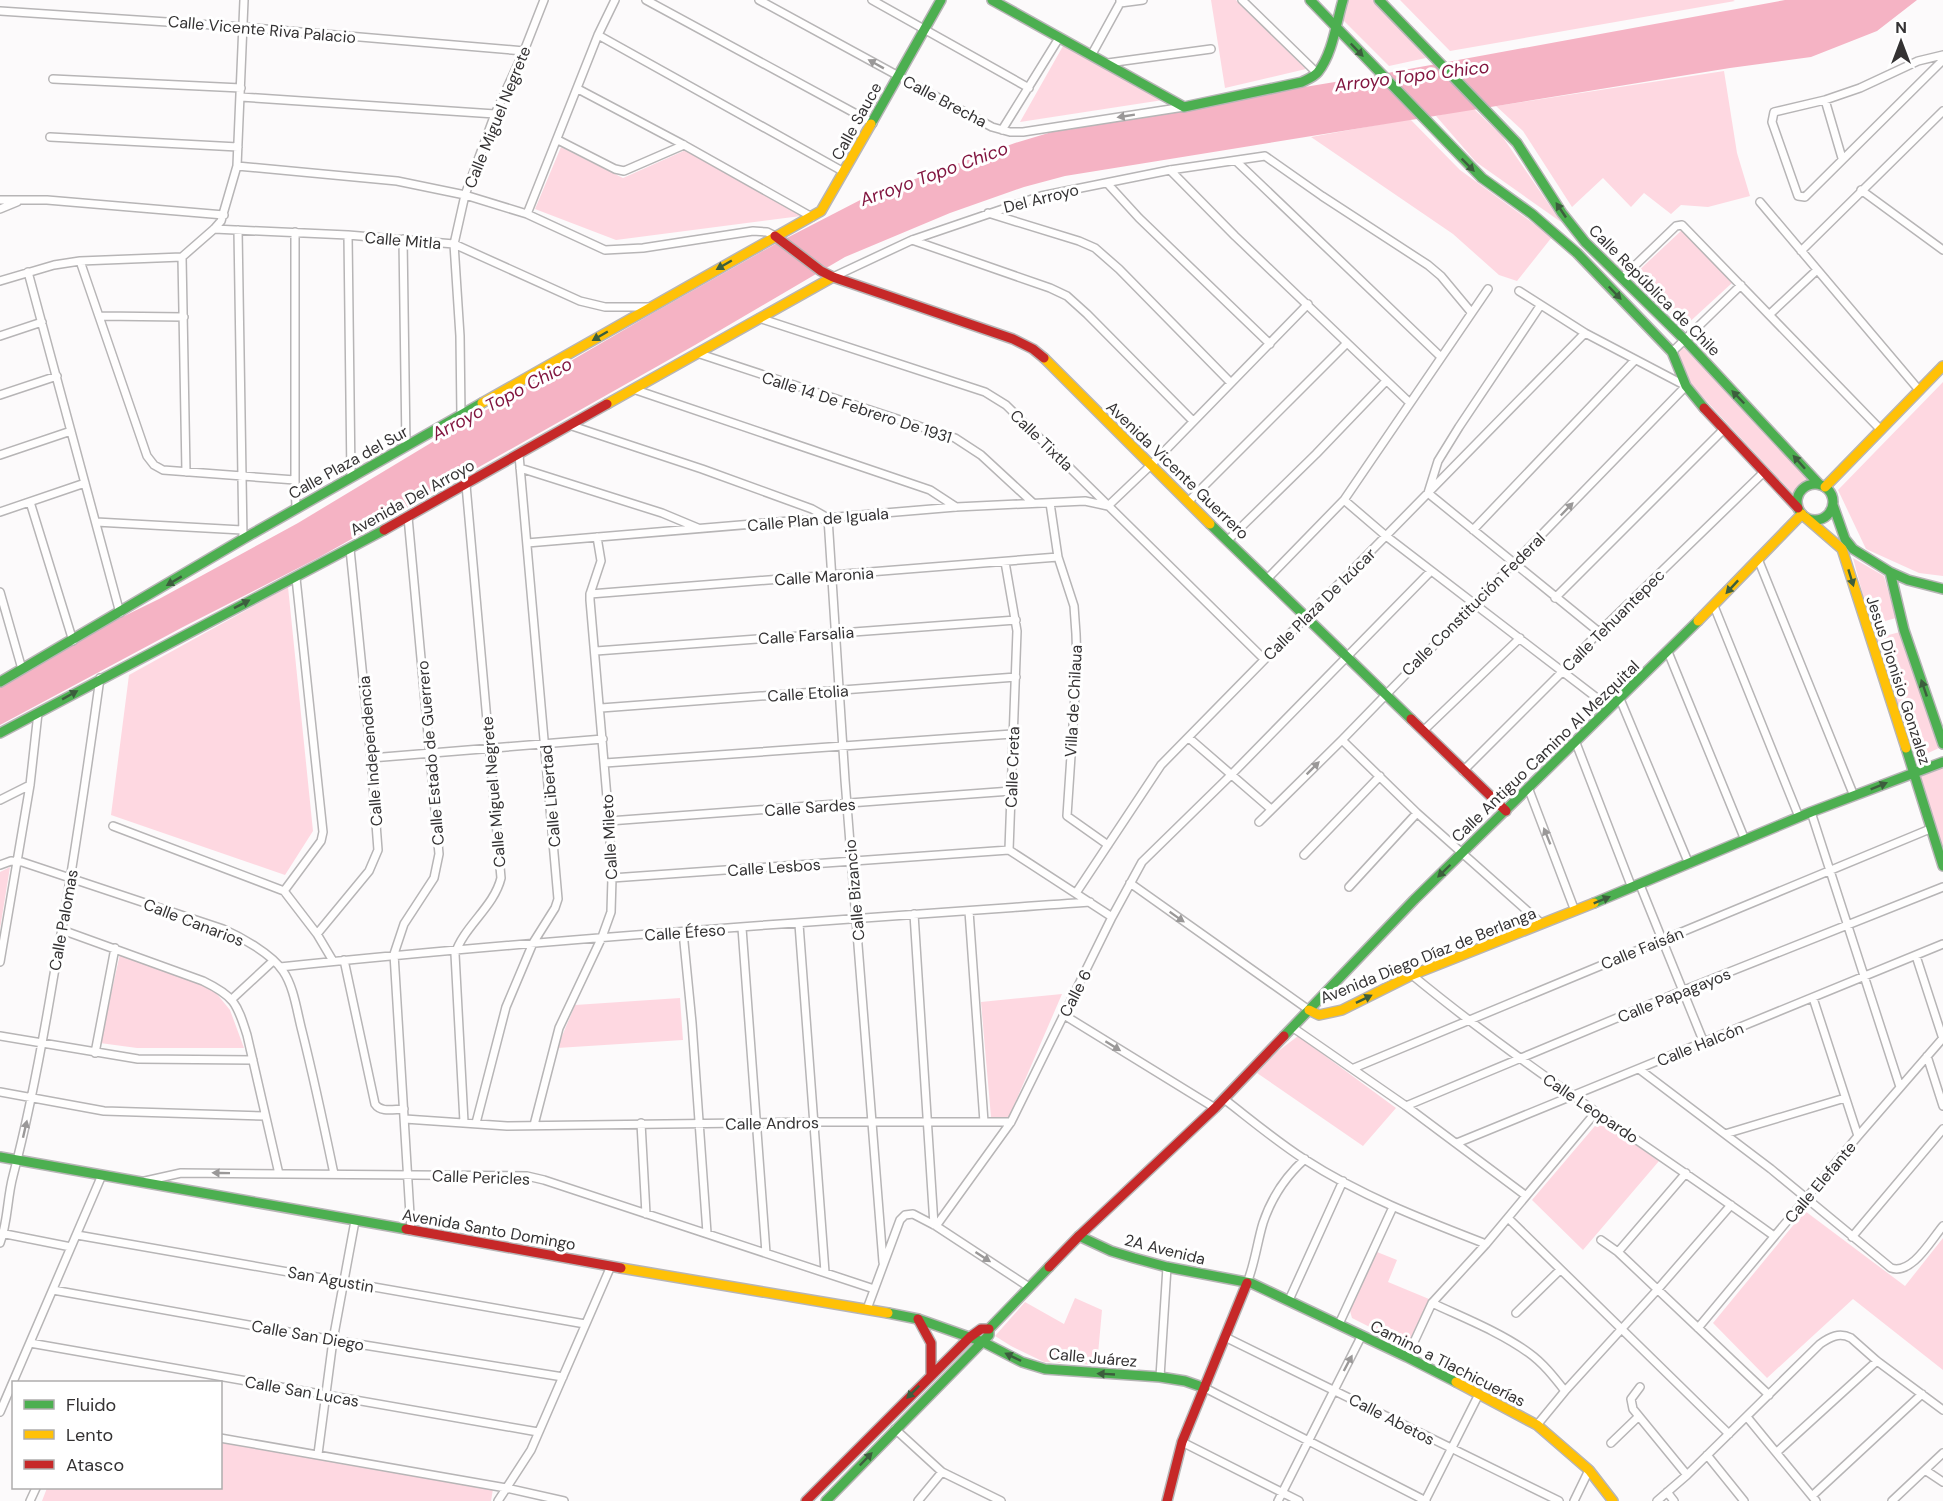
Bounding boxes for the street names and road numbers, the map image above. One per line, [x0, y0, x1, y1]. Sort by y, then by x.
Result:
street label: Calle Vicente Riva Palacio [167, 11, 357, 48]
street label: Calle Miguel Negrete [459, 43, 536, 191]
street label: Calle Brecha [899, 71, 990, 132]
street label: Calle Sauce [826, 79, 886, 164]
street label: Del Arroyo [1001, 179, 1081, 218]
street label: Calle República de Chile [1584, 220, 1725, 361]
street label: Calle Mitla [364, 227, 442, 254]
street label: Calle 14 De Febrero De 1931 [759, 367, 955, 448]
street label: Avenida Vicente Guerrero [1102, 397, 1253, 544]
street label: Calle Tixtla [1006, 405, 1078, 476]
street label: Calle Plaza del Sur [285, 421, 412, 504]
street label: Avenida Del Arroyo [346, 454, 478, 540]
street label: Calle Plan de Iguala [746, 503, 890, 536]
street label: Calle Constitución Federal [1397, 528, 1550, 681]
street label: Calle Plaza De Izúcar [1259, 544, 1380, 665]
street label: Calle Maronia [774, 563, 874, 590]
street label: Calle Tehuantepec [1558, 565, 1669, 676]
street label: Jesus Dionisio Gonzalez [1861, 593, 1936, 767]
street label: Calle Farsalia [757, 622, 855, 649]
street label: Villa de Chilaua [1060, 644, 1087, 758]
street label: Calle Antiguo Camino Al Mezquital [1447, 656, 1644, 847]
street label: Calle Estado de Guerrero [412, 660, 449, 846]
street label: Calle Independencia [353, 675, 388, 827]
street label: Calle Etolia [767, 680, 849, 707]
street label: Calle Miguel Negrete [476, 716, 511, 868]
street label: Calle Creta [1001, 726, 1024, 808]
street label: Calle Libertad [536, 744, 565, 848]
street label: Calle Mileto [597, 794, 622, 880]
street label: Calle Sardes [764, 794, 856, 821]
street label: Calle Bizancio [840, 838, 869, 942]
street label: Calle Lesbos [727, 854, 821, 881]
street label: Calle Palomas [44, 868, 83, 972]
street label: Calle Canarios [141, 894, 247, 951]
street label: Avenida Diego Díaz de Berlanga [1317, 902, 1539, 1008]
street label: Calle Éfeso [644, 919, 726, 946]
street label: Calle Faisán [1598, 922, 1687, 975]
street label: Calle Papagayos [1615, 963, 1734, 1028]
street label: Calle 6 [1055, 966, 1096, 1021]
street label: Calle Halcón [1654, 1018, 1747, 1071]
street label: Calle Leopardo [1539, 1069, 1643, 1148]
street label: Calle Andros [725, 1112, 819, 1135]
street label: Calle Elefante [1780, 1137, 1861, 1228]
street label: Calle Pericles [432, 1165, 530, 1190]
street label: Avenida Santo Domingo [401, 1204, 577, 1255]
street label: 2A Avenida [1122, 1229, 1208, 1270]
street label: San Agustin [286, 1262, 376, 1297]
street label: Calle San Diego [250, 1315, 366, 1356]
street label: Camino a Tlachicuerías [1367, 1315, 1529, 1412]
street label: Calle Juárez [1048, 1343, 1138, 1372]
street label: Calle San Lucas [243, 1371, 361, 1412]
street label: Calle Abetos [1345, 1389, 1438, 1450]

